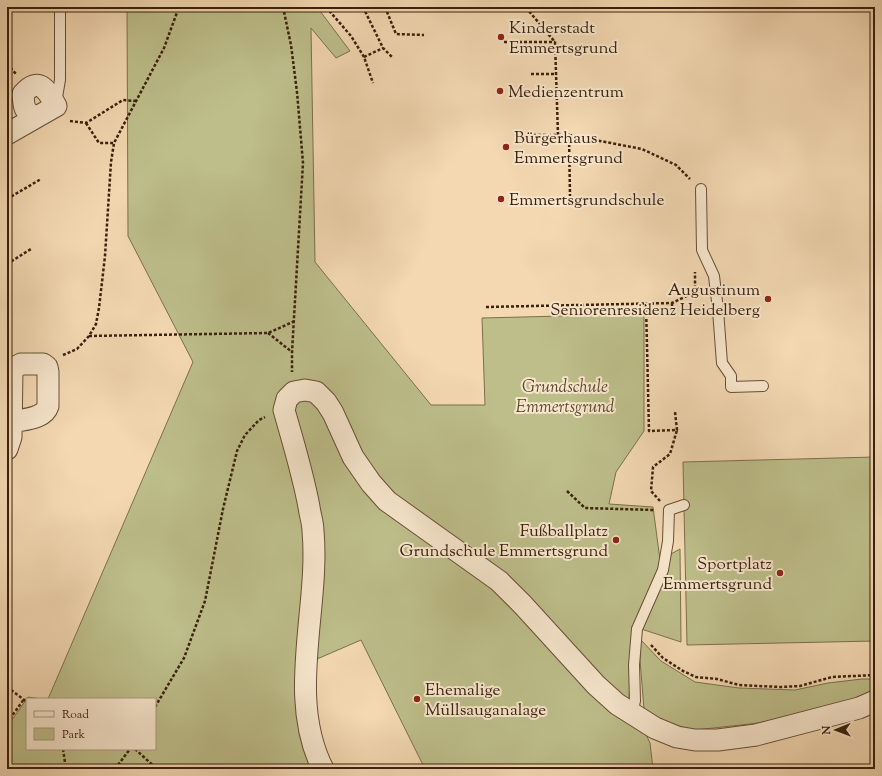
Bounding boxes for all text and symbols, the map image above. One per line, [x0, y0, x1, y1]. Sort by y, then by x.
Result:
place label: Kinderstadt Emmertsgrund [509, 17, 618, 61]
marker: Kinderstadt Emmertsgrund [496, 32, 506, 42]
place label: Medienzentrum [508, 81, 624, 105]
marker: Medienzentrum [495, 86, 505, 96]
place label: Bürgerhaus Emmertsgrund [514, 127, 623, 171]
marker: Bürgerhaus Emmertsgrund [501, 142, 511, 152]
place label: Emmertsgrundschule [509, 189, 664, 213]
marker: Emmertsgrundschule [496, 194, 506, 204]
place label: Augustinum Seniorenresidenz Heidelberg [550, 279, 760, 323]
marker: Augustinum Seniorenresidenz Heidelberg [763, 294, 773, 304]
park label: Grundschule Emmertsgrund [515, 376, 615, 420]
place label: Fußballplatz Grundschule Emmertsgrund [399, 520, 608, 564]
marker: Fußballplatz Grundschule Emmertsgrund [611, 535, 621, 545]
place label: Sportplatz Emmertsgrund [663, 553, 772, 597]
marker: Sportplatz Emmertsgrund [775, 568, 785, 578]
place label: Ehemalige Müllsauganalage [425, 679, 546, 723]
marker: Ehemalige Müllsauganalage [412, 694, 422, 704]
legend [26, 698, 156, 750]
text: Road [62, 706, 89, 724]
north arrow [816, 710, 856, 750]
text: N [819, 725, 835, 736]
text: Park [62, 726, 85, 744]

